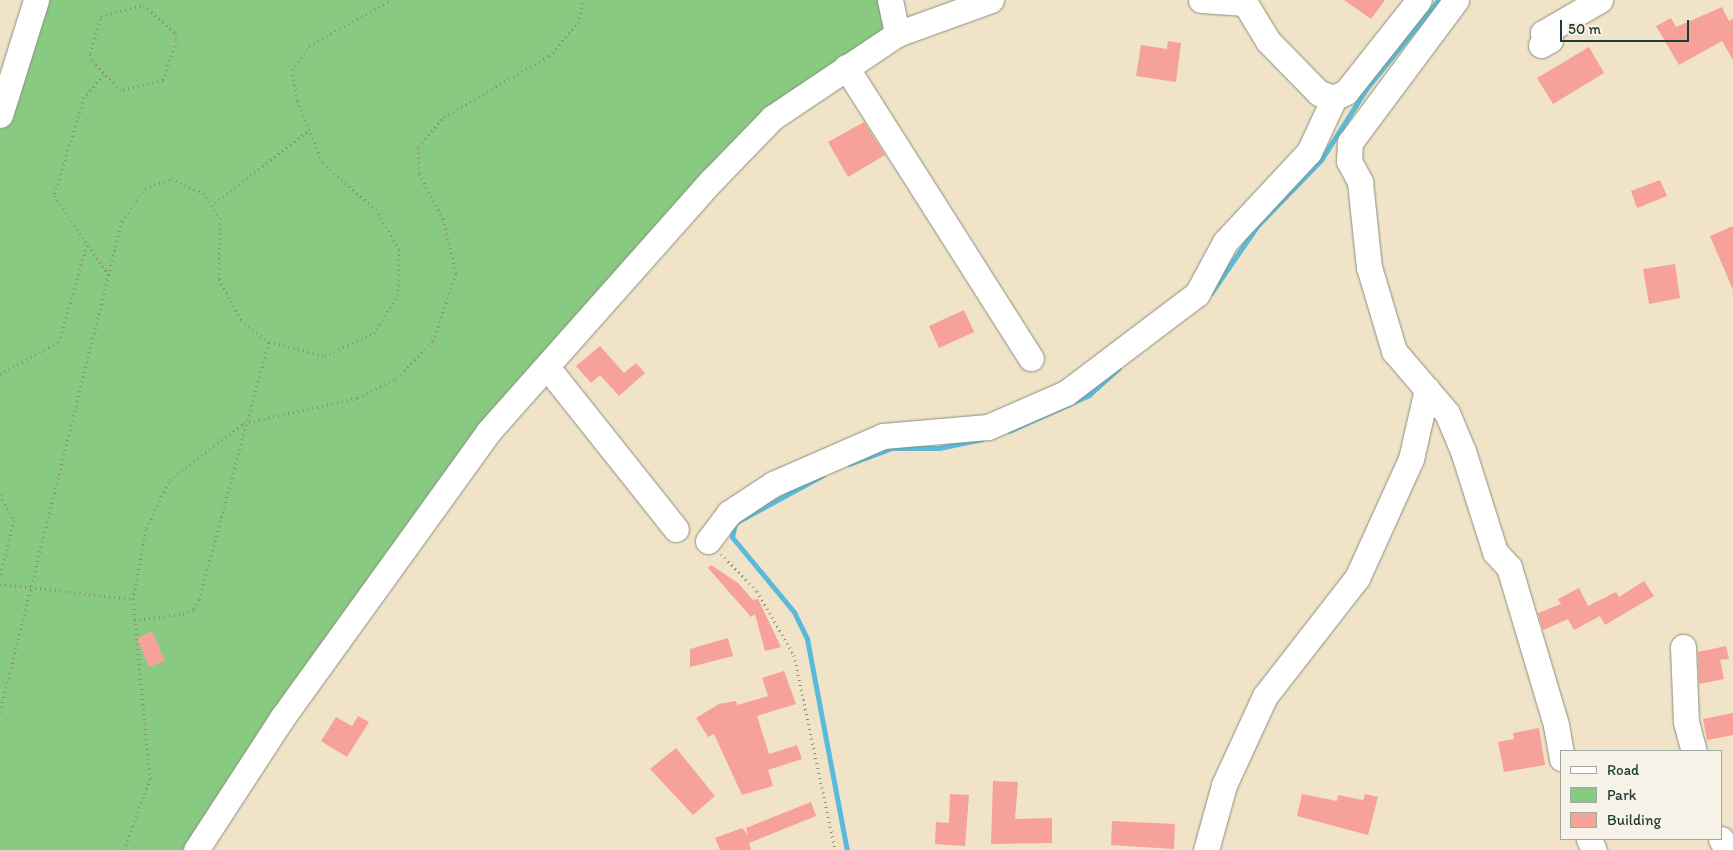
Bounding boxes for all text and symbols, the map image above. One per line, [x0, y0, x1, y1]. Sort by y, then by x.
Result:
scale bar [1563, 10, 1692, 42]
text: 50 m [1568, 20, 1601, 38]
legend [1560, 750, 1723, 840]
text: Road [1607, 761, 1639, 779]
text: Park [1607, 786, 1637, 804]
text: Building [1607, 811, 1661, 829]

